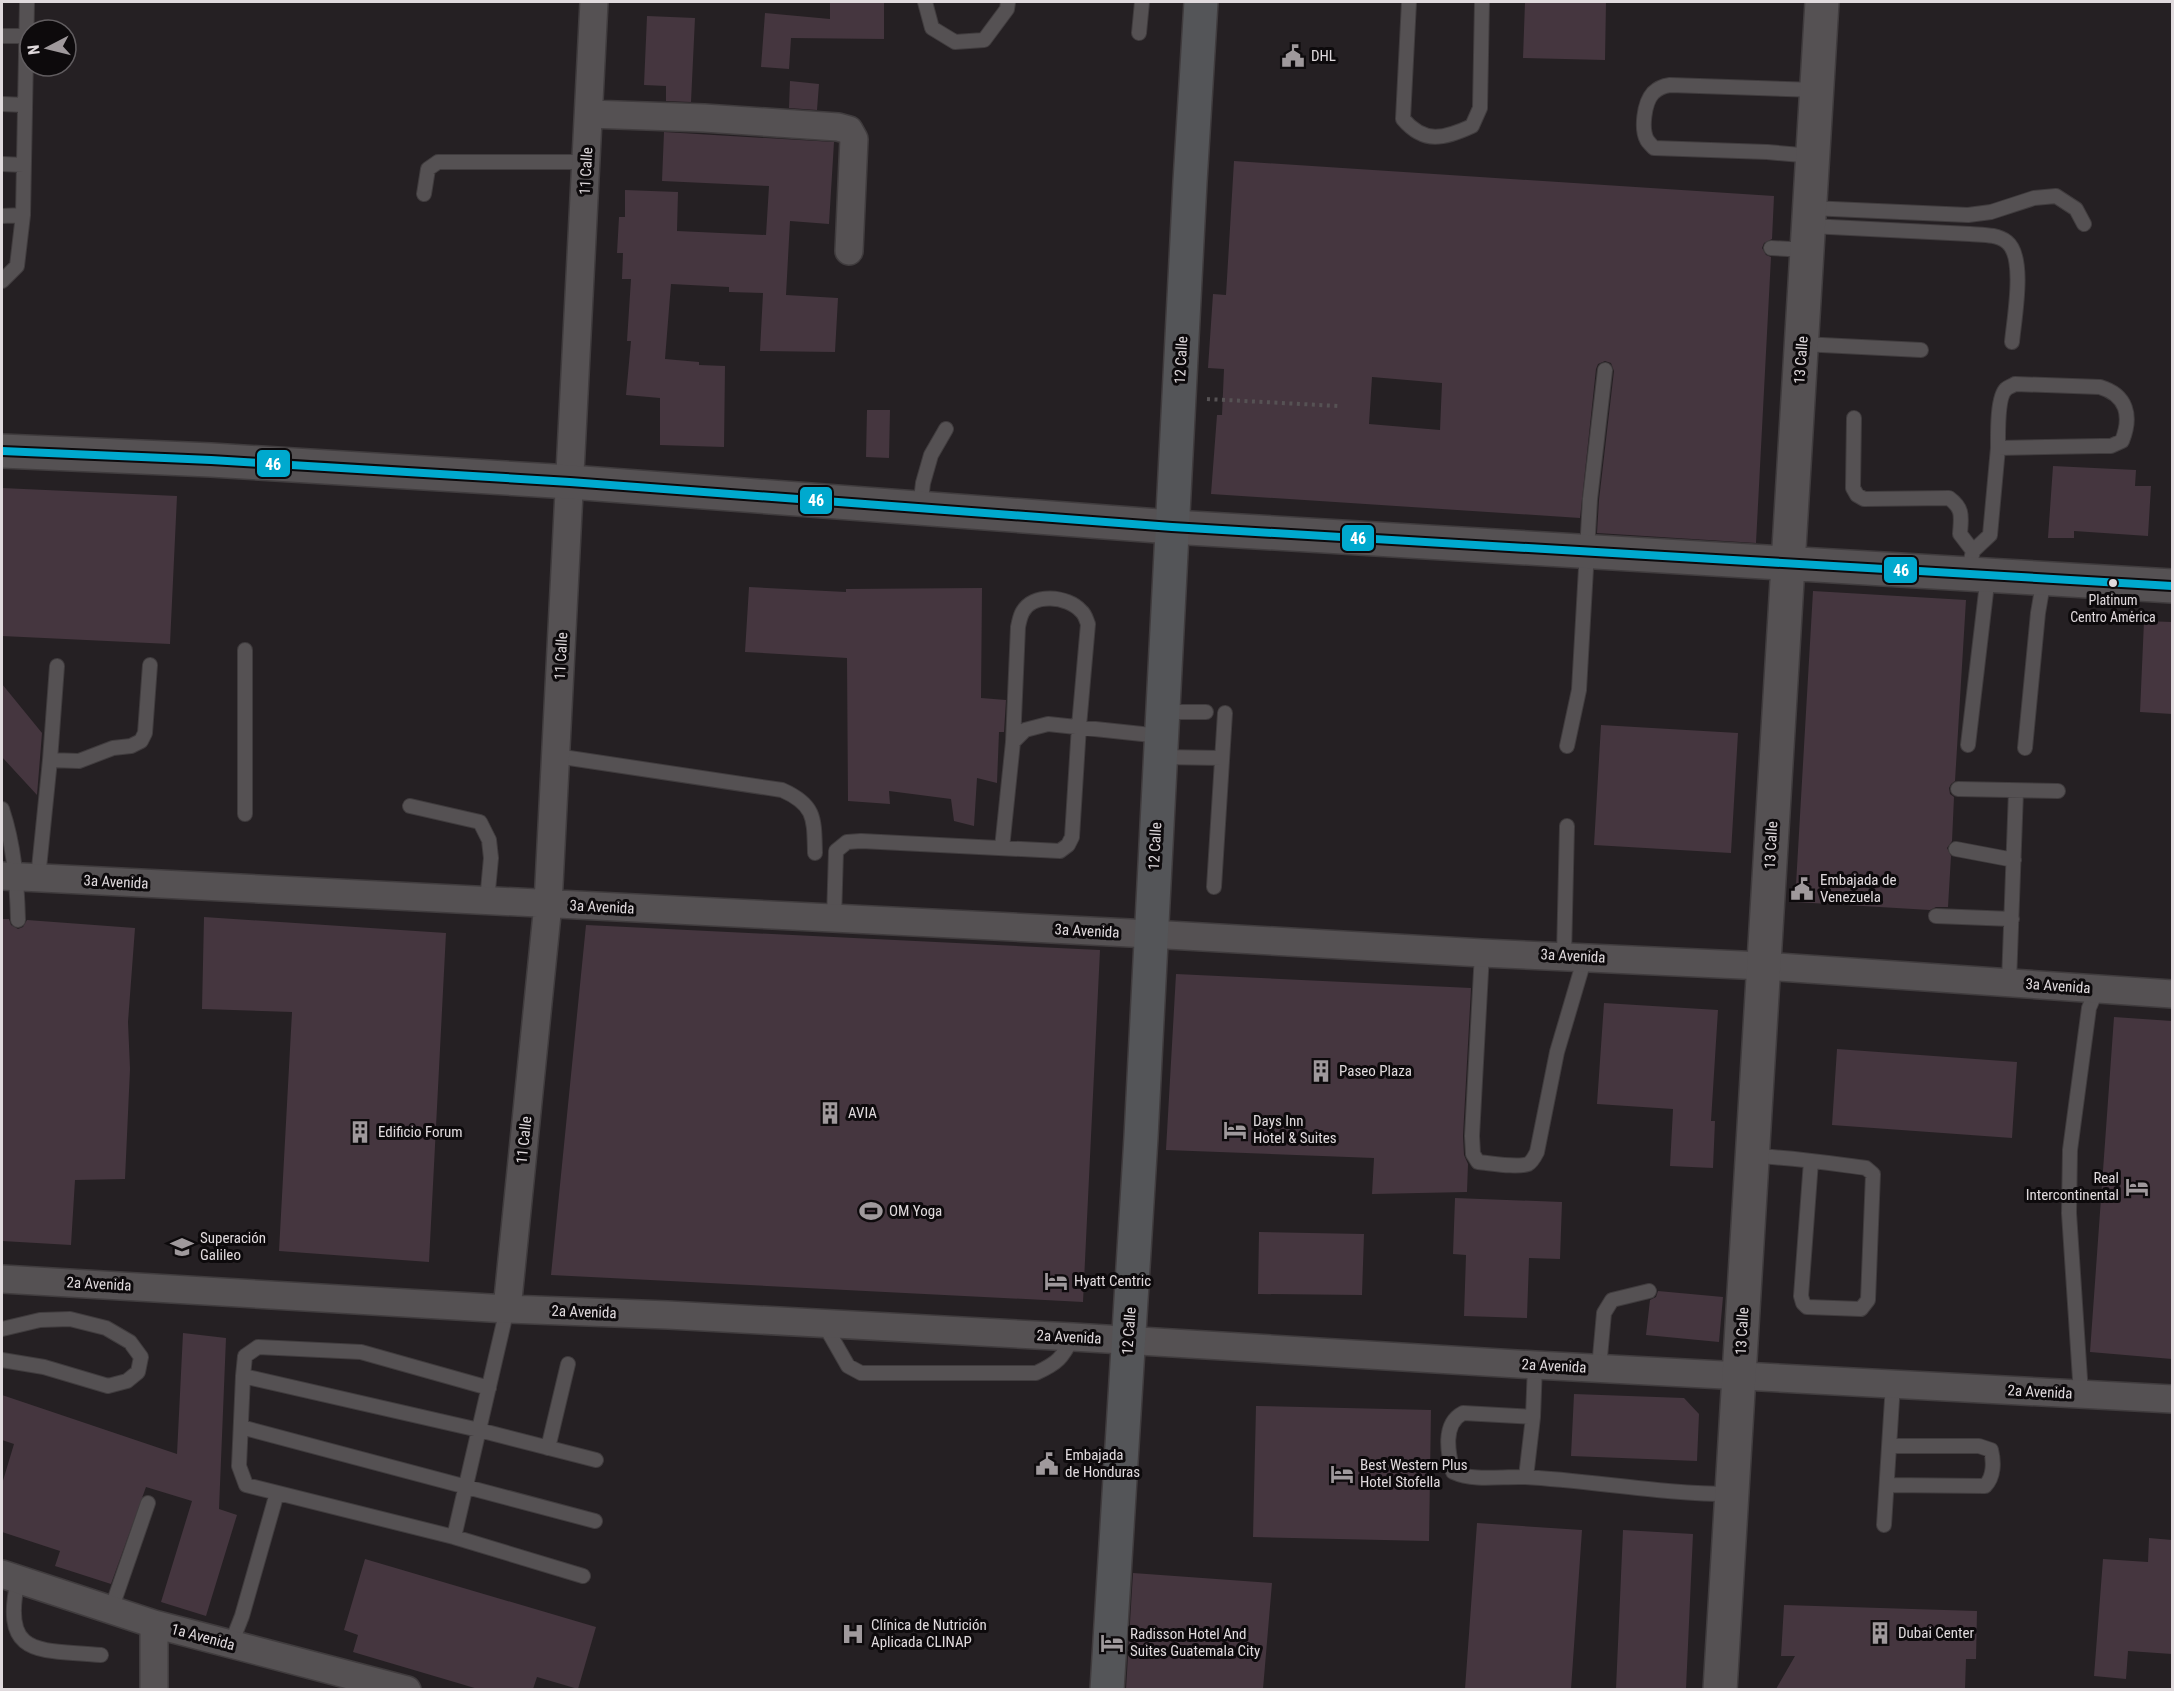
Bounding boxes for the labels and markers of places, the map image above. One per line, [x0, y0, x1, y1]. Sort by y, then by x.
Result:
public building icon: DHL [1280, 43, 1306, 69]
place label: DHL [1311, 47, 1336, 65]
marker: Platinum Centro Amėrica [2107, 577, 2119, 589]
place label: Platinum Centro Amėrica [2070, 592, 2156, 625]
place label: Embajada de Venezuela [1820, 871, 1896, 906]
public building icon: Embajada de Venezuela [1789, 876, 1815, 902]
building icon: Paseo Plaza [1308, 1058, 1334, 1084]
place label: Paseo Plaza [1339, 1062, 1412, 1080]
building icon: AVIA [817, 1100, 843, 1126]
place label: AVIA [848, 1104, 877, 1122]
place label: Days Inn Hotel & Suites [1253, 1112, 1337, 1147]
hotel icon: Days Inn Hotel & Suites [1222, 1117, 1248, 1143]
building icon: Edificio Forum [347, 1119, 373, 1145]
place label: Edificio Forum [378, 1123, 463, 1141]
place label: Real Intercontinental [2026, 1169, 2119, 1204]
hotel icon: Real Intercontinental [2124, 1174, 2150, 1200]
sports icon: OM Yoga [858, 1198, 884, 1224]
place label: OM Yoga [889, 1202, 942, 1220]
place label: Superación Galileo [200, 1229, 266, 1264]
school or university icon: Superación Galileo [169, 1234, 195, 1260]
hotel icon: Hyatt Centric [1043, 1268, 1069, 1294]
place label: Hyatt Centric [1074, 1272, 1151, 1290]
place label: Embajada de Honduras [1065, 1446, 1140, 1481]
public building icon: Embajada de Honduras [1034, 1451, 1060, 1477]
place label: Best Western Plus Hotel Stofella [1360, 1456, 1468, 1491]
hotel icon: Best Western Plus Hotel Stofella [1329, 1461, 1355, 1487]
place label: Clínica de Nutrición Aplicada CLINAP [871, 1616, 987, 1651]
building icon: Dubai Center [1867, 1620, 1893, 1646]
hospital icon: Clínica de Nutrición Aplicada CLINAP [840, 1621, 866, 1647]
place label: Dubai Center [1898, 1624, 1975, 1642]
place label: Radisson Hotel And Suites Guatemala City [1130, 1625, 1260, 1660]
hotel icon: Radisson Hotel And Suites Guatemala City [1099, 1630, 1125, 1656]

